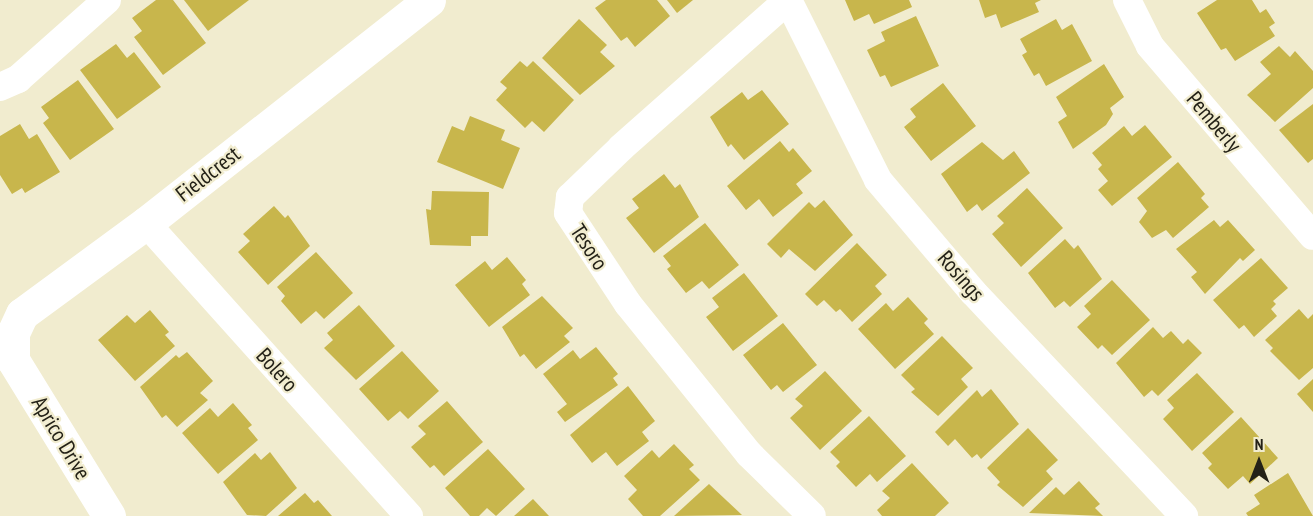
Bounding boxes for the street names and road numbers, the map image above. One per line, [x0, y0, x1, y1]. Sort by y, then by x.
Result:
street label: Pemberly [1181, 86, 1247, 158]
street label: Fieldcrest [171, 141, 245, 207]
street label: Tesoro [565, 219, 613, 275]
street label: Rosings [932, 245, 990, 307]
street label: Bolero [251, 343, 303, 397]
street label: Aprico Drive [26, 392, 96, 484]

